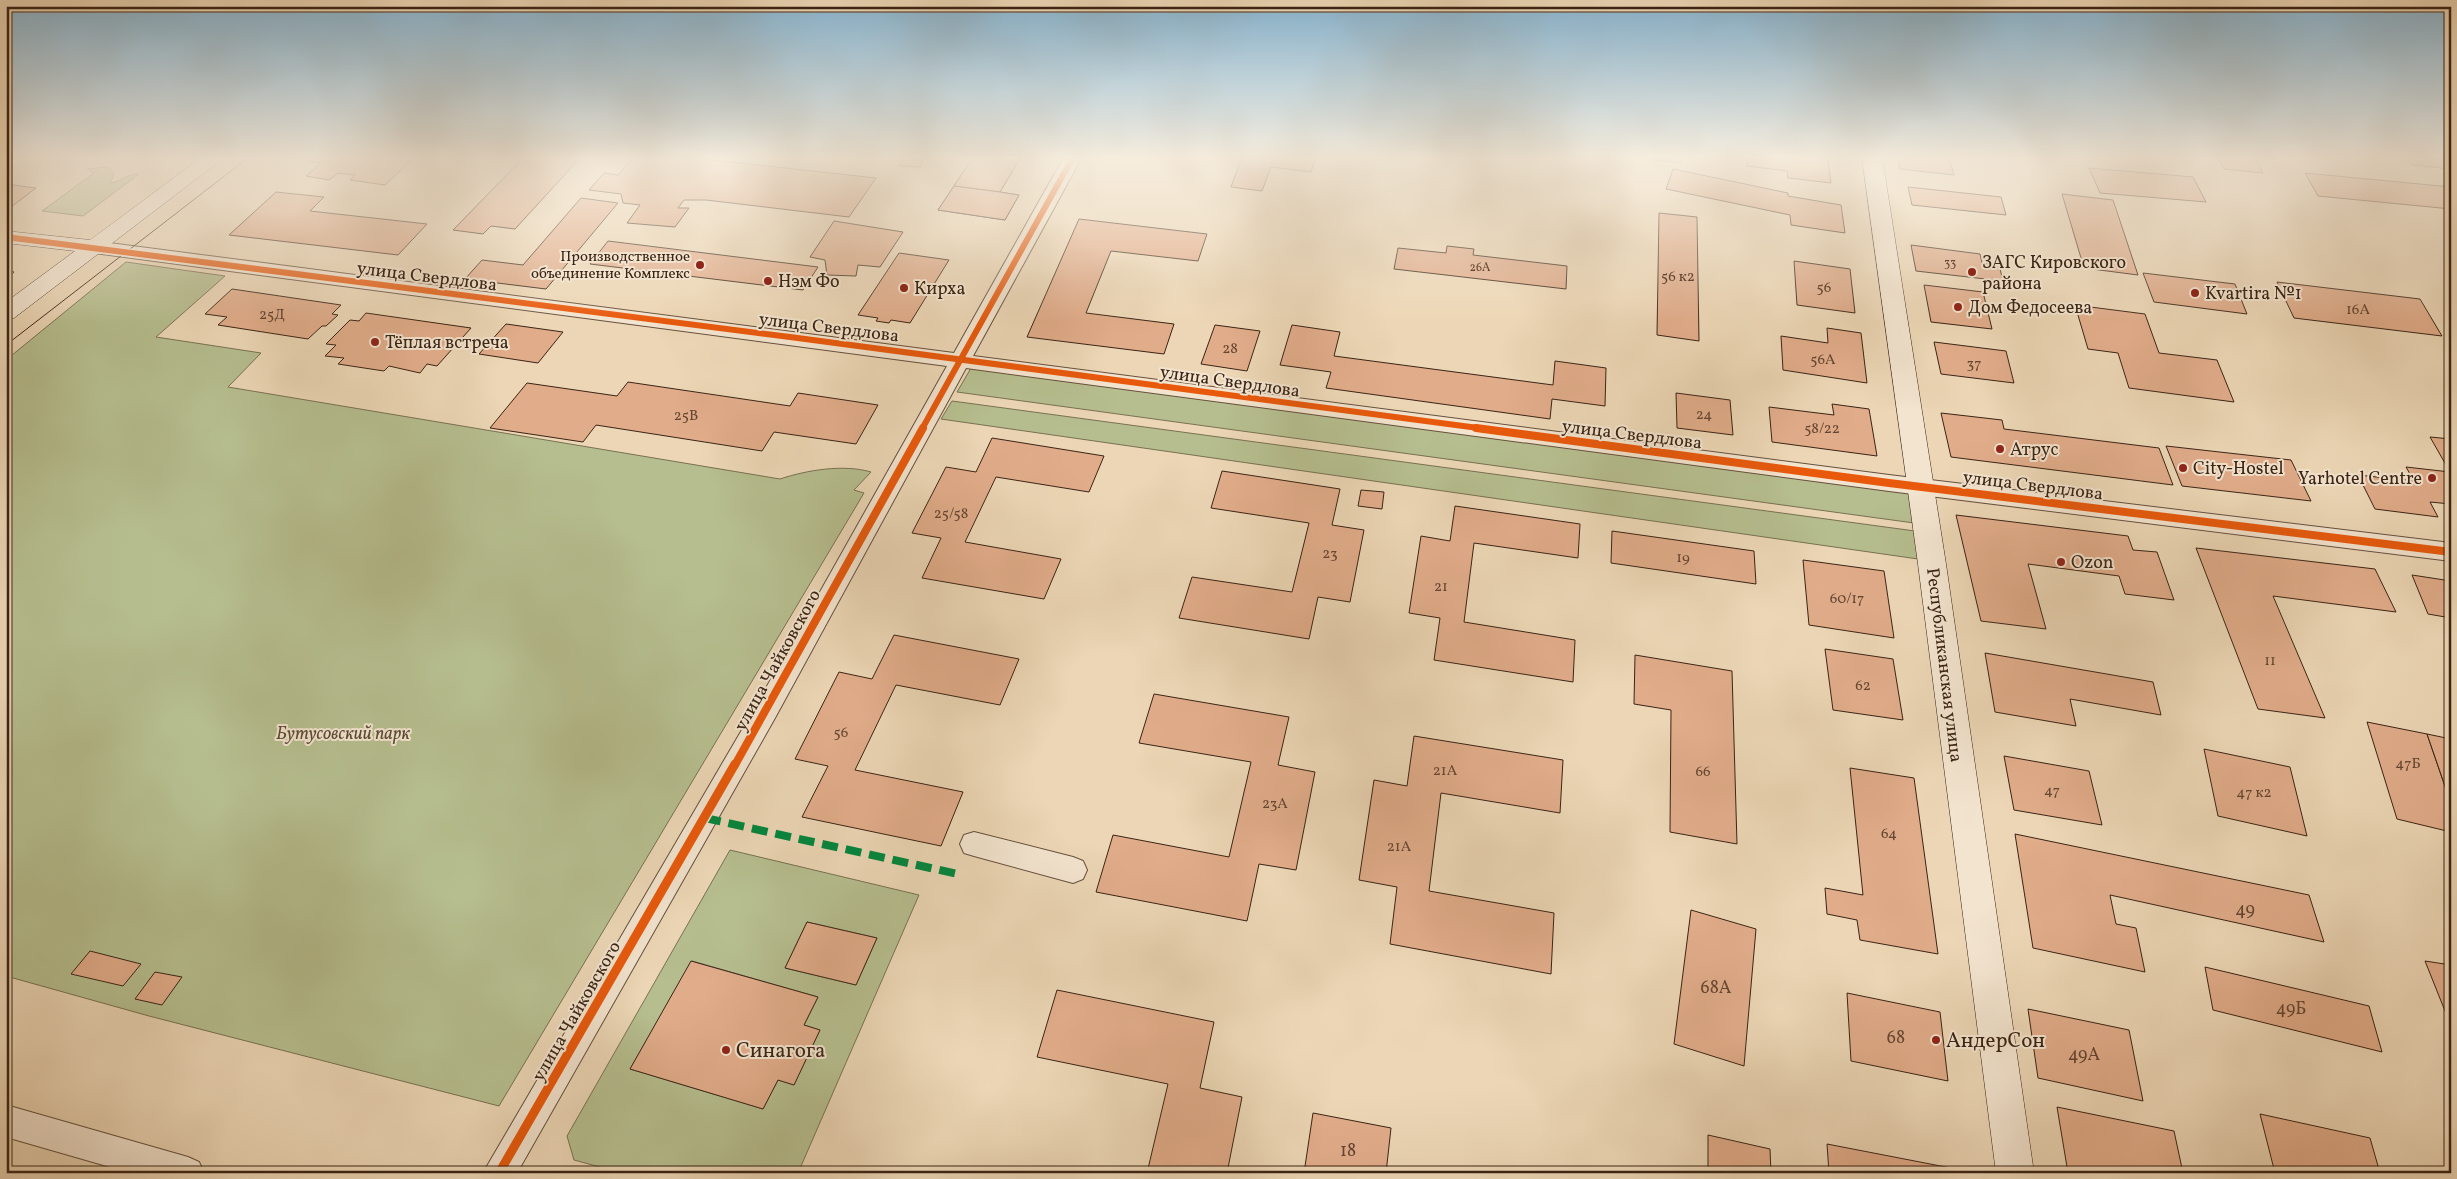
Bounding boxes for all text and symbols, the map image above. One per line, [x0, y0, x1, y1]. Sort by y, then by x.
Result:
place label: Производственное объединение Комплекс [531, 247, 690, 285]
place label: ЗАГС Кировского района [1982, 251, 2126, 297]
street label: улица Свердлова [355, 256, 498, 298]
house number: 33 [1944, 256, 1956, 272]
marker: Производственное объединение Комплекс [694, 259, 706, 271]
house number: 26А [1470, 260, 1491, 276]
marker: ЗАГС Кировского района [1966, 266, 1978, 278]
house number: 56 к2 [1661, 267, 1695, 288]
place label: Нэм Фо [778, 270, 840, 295]
marker: Нэм Фо [762, 275, 774, 287]
place label: Кирха [914, 277, 965, 302]
house number: 56 [1817, 278, 1831, 299]
marker: Кирха [898, 282, 910, 294]
place label: Kvartira №1 [2205, 282, 2302, 307]
marker: Kvartira №1 [2189, 287, 2201, 299]
place label: Дом Федосеева [1968, 296, 2092, 321]
house number: 16А [2346, 300, 2370, 321]
marker: Дом Федосеева [1952, 301, 1964, 313]
house number: 25Д [259, 305, 285, 326]
street label: улица Свердлова [757, 307, 900, 349]
place label: Тёплая встреча [385, 331, 509, 356]
marker: Тёплая встреча [369, 336, 381, 348]
house number: 28 [1222, 339, 1238, 360]
house number: 56А [1810, 350, 1836, 371]
house number: 37 [1967, 354, 1981, 375]
street label: улица Свердлова [1158, 360, 1301, 405]
house number: 24 [1696, 405, 1712, 426]
house number: 25В [674, 406, 698, 427]
street label: улица Свердлова [1560, 414, 1703, 456]
house number: 58/22 [1804, 419, 1840, 440]
place label: Атрус [2010, 438, 2058, 463]
marker: Атрус [1994, 443, 2006, 455]
place label: City-Hostel [2193, 457, 2284, 482]
marker: City-Hostel [2177, 462, 2189, 474]
street label: улица Свердлова [1961, 465, 2104, 507]
place label: Yarhotel Centre [2298, 467, 2422, 492]
marker: Yarhotel Centre [2426, 472, 2438, 484]
house number: 25/58 [934, 504, 968, 525]
house number: 23 [1322, 544, 1338, 565]
house number: 19 [1676, 548, 1690, 569]
place label: Ozon [2071, 551, 2114, 576]
marker: Ozon [2055, 556, 2067, 568]
street label: Республиканская улица [1919, 567, 1968, 764]
house number: 21 [1434, 577, 1448, 598]
street label: улица Чайковского [729, 585, 828, 736]
house number: 60/17 [1830, 589, 1864, 610]
house number: 11 [2264, 651, 2276, 672]
house number: 62 [1855, 676, 1871, 697]
park label: Бутусовский парк [276, 722, 410, 747]
house number: 56 [834, 723, 848, 744]
house number: 47Б [2395, 754, 2421, 775]
house number: 21А [1433, 761, 1458, 782]
house number: 66 [1695, 762, 1711, 783]
house number: 47 [2044, 781, 2060, 802]
house number: 47 к2 [2236, 783, 2272, 804]
house number: 23А [1262, 794, 1288, 815]
house number: 64 [1881, 824, 1897, 845]
house number: 21А [1387, 837, 1412, 858]
house number: 49 [2235, 898, 2255, 923]
street label: улица Чайковского [527, 937, 628, 1087]
house number: 68А [1701, 976, 1732, 1001]
house number: 49Б [2276, 997, 2306, 1022]
house number: 68 [1887, 1026, 1905, 1051]
place label: АндерСон [1946, 1027, 2045, 1056]
marker: АндерСон [1930, 1034, 1942, 1046]
place label: Синагога [736, 1037, 826, 1066]
house number: 49А [2068, 1043, 2100, 1068]
marker: Синагога [720, 1044, 732, 1056]
house number: 18 [1340, 1139, 1356, 1164]

